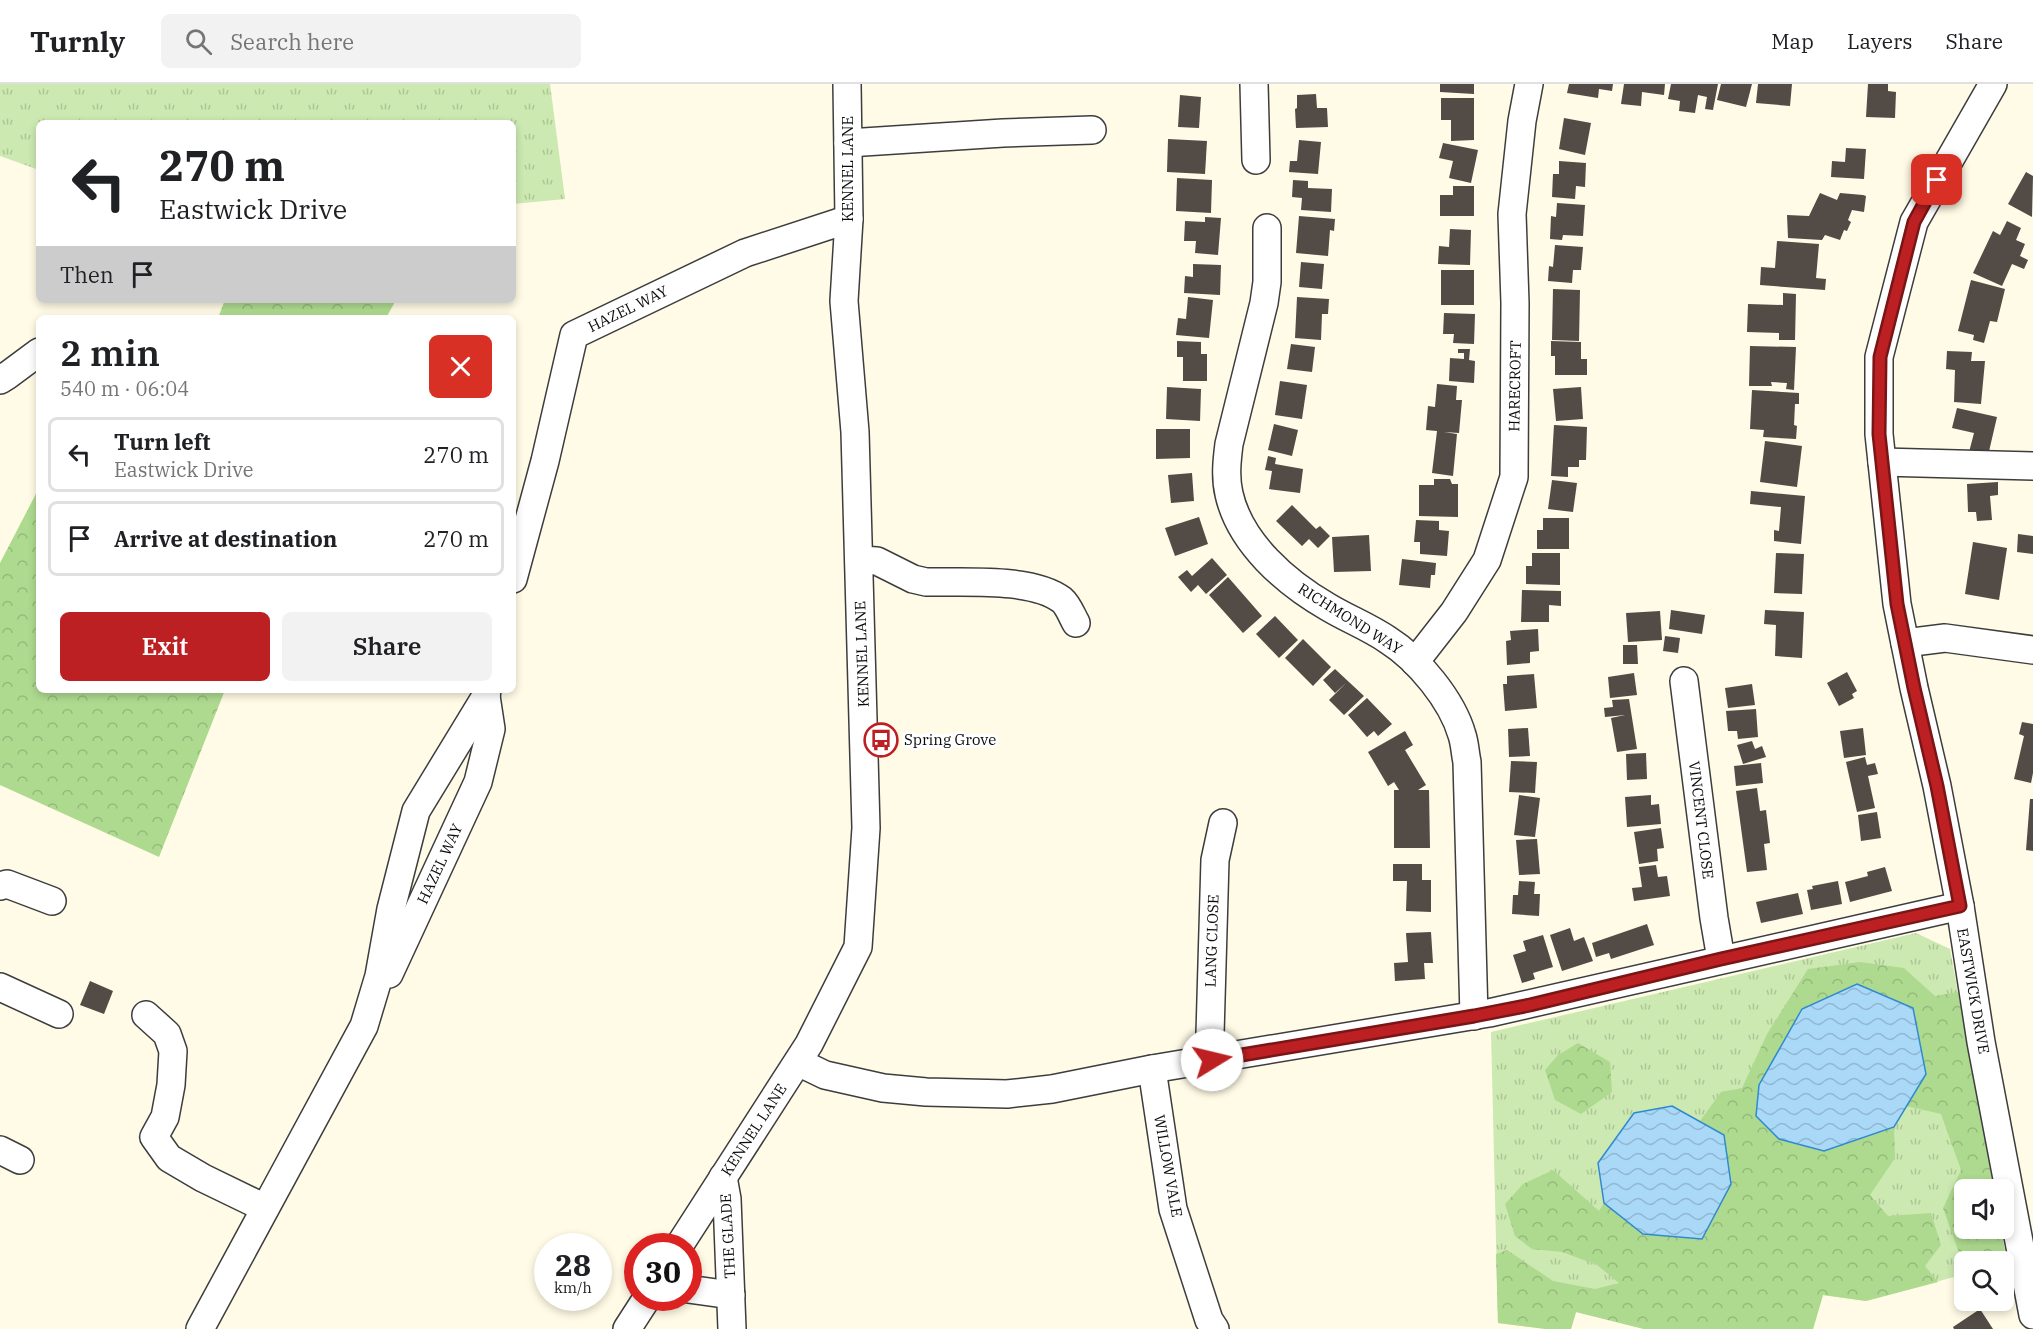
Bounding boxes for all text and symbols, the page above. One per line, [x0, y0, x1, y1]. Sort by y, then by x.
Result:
search box [161, 14, 581, 68]
text: Turnly [30, 23, 125, 60]
icon: search [182, 25, 215, 58]
text: Search here [230, 27, 354, 56]
text: Map [1771, 27, 1814, 55]
text: Layers [1847, 27, 1913, 55]
text: Share [1946, 27, 2003, 55]
street label: KENNEL LANE [838, 116, 857, 222]
text: 270 m [159, 138, 285, 193]
icon: left [60, 144, 138, 222]
pin [1911, 154, 1962, 205]
icon: arrive [1920, 163, 1953, 196]
text: Eastwick Drive [159, 191, 347, 226]
icon: arrive [126, 258, 159, 291]
text: Then [60, 260, 114, 289]
street label: HAZEL WAY [585, 281, 671, 336]
text: 2 min [60, 329, 160, 376]
button: close [429, 335, 492, 398]
street label: HARECROFT [1504, 340, 1525, 432]
text: 540 m · 06:04 [60, 375, 189, 402]
text: Turn left [114, 427, 210, 456]
icon: left [63, 438, 96, 471]
text: 270 m [423, 440, 489, 469]
text: Eastwick Drive [114, 456, 253, 483]
icon: arrive [63, 522, 96, 555]
text: Arrive at destination [114, 524, 337, 553]
text: 270 m [423, 524, 489, 553]
street label: RICHMOND WAY [1295, 579, 1406, 659]
street label: KENNEL LANE [850, 601, 873, 707]
button: Exit [60, 612, 270, 681]
button: Share [282, 612, 492, 681]
bus stop icon: Spring Grove [863, 722, 899, 758]
place label: Spring Grove [904, 730, 996, 749]
street label: VINCENT CLOSE [1685, 760, 1718, 880]
street label: HAZEL WAY [413, 820, 467, 907]
street label: LANG CLOSE [1200, 894, 1223, 988]
street label: EASTWICK DRIVE [1953, 926, 1994, 1055]
position arrow [1180, 1028, 1244, 1092]
street label: KENNEL LANE [717, 1080, 790, 1179]
street label: WILLOW VALE [1150, 1113, 1187, 1219]
map controls [1954, 1179, 2014, 1311]
button: sound [1954, 1179, 2014, 1239]
street label: THE GLADE [716, 1193, 739, 1279]
speed limit sign: 30 [624, 1233, 702, 1311]
text: 28 [555, 1245, 591, 1284]
button: search [1954, 1251, 2014, 1311]
text: km/h [554, 1278, 592, 1297]

